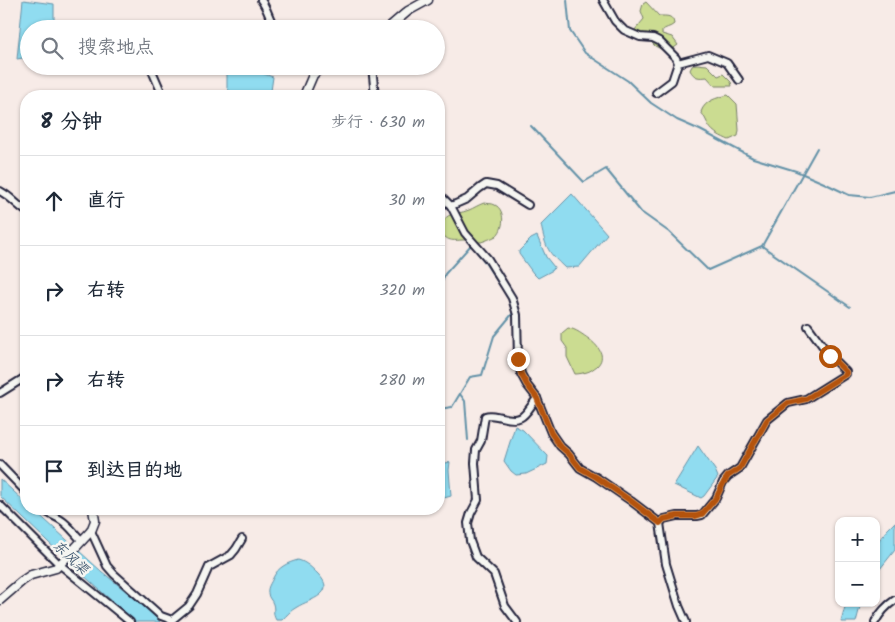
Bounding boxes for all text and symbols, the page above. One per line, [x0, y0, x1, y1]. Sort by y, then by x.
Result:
search box [20, 20, 445, 75]
text: 搜索地点 [78, 33, 154, 63]
icon: search [38, 34, 66, 62]
text: 8 分钟 [40, 106, 102, 139]
text: 步行 · 630 m [331, 110, 425, 135]
text: 直行 [87, 186, 125, 216]
icon: ahead [40, 187, 68, 215]
text: 30 m [389, 188, 425, 213]
text: 右转 [87, 276, 125, 306]
icon: right [40, 277, 68, 305]
text: 320 m [379, 278, 425, 303]
route start [819, 345, 842, 368]
route end [507, 348, 530, 371]
text: 右转 [87, 366, 125, 396]
icon: right [40, 367, 68, 395]
text: 280 m [379, 368, 425, 393]
text: 到达目的地 [87, 456, 182, 486]
icon: arrive [40, 457, 68, 485]
map controls [835, 517, 880, 607]
button: + [835, 517, 880, 562]
water label: 东风渠 [47, 535, 94, 581]
button: − [835, 562, 880, 607]

